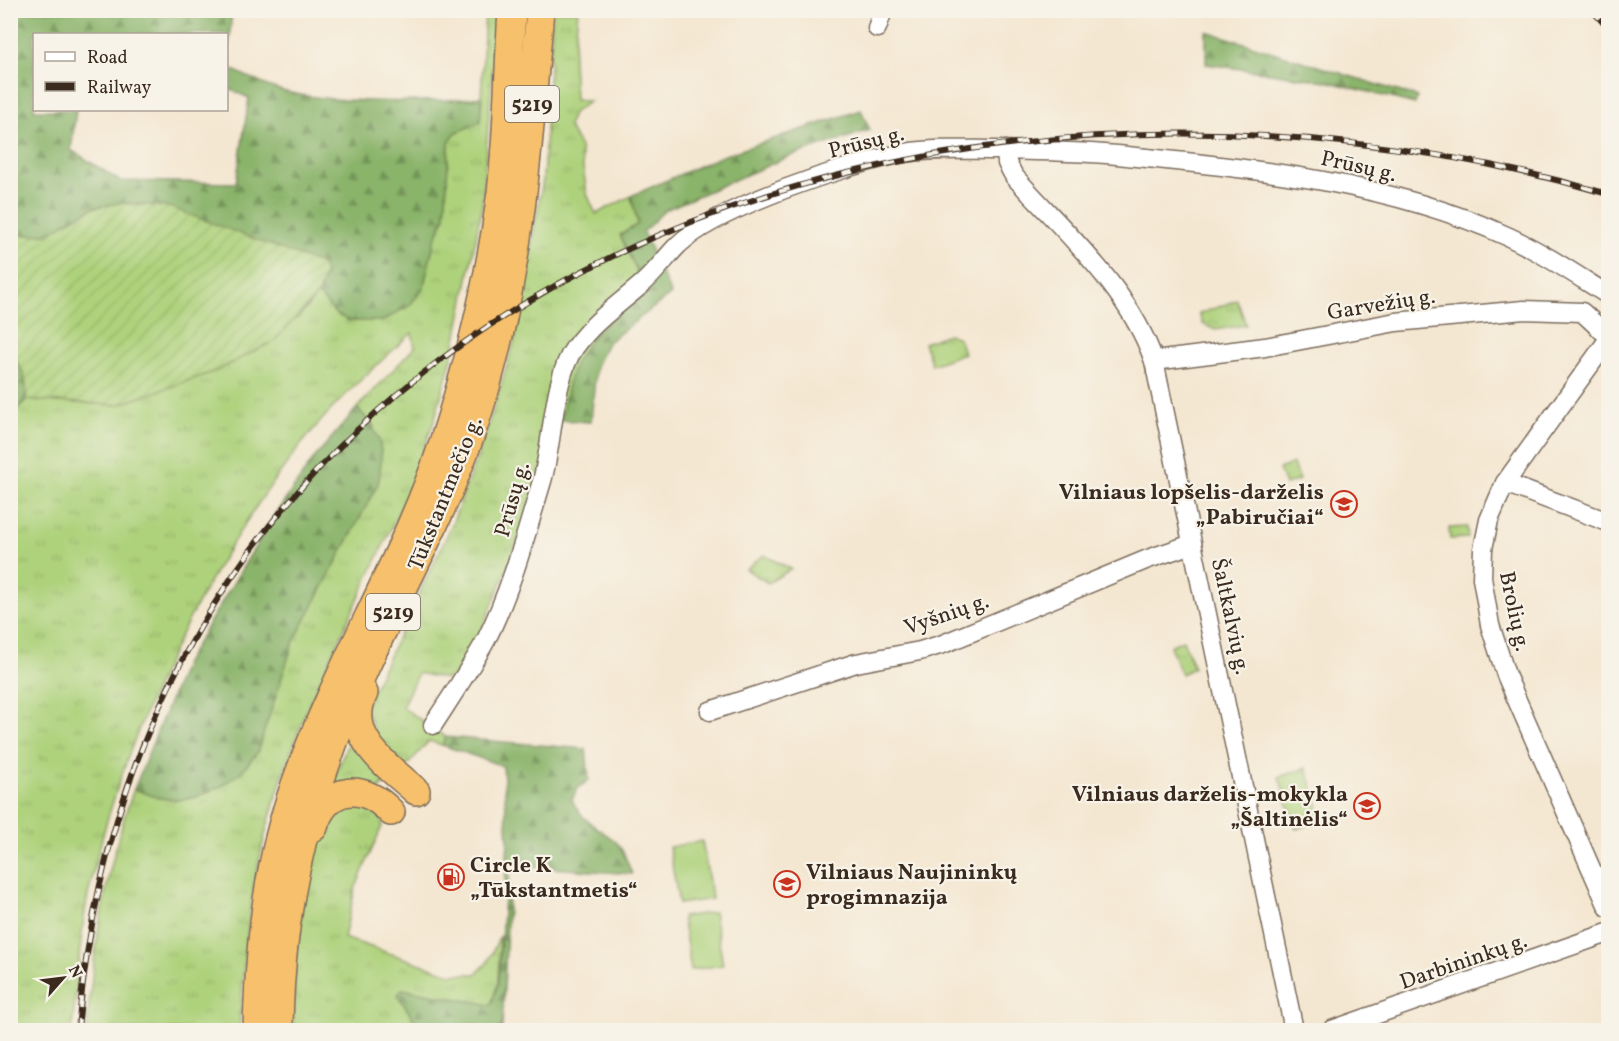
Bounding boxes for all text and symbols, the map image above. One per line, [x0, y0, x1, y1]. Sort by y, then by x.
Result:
legend [33, 33, 228, 111]
text: Road [87, 46, 128, 71]
text: Railway [87, 76, 151, 101]
road number: 5219 [505, 86, 559, 122]
street label: Prūsų g. [825, 119, 908, 168]
street label: Prūsų g. [1317, 144, 1399, 191]
street label: Garvežių g. [1325, 282, 1438, 329]
street label: Tūkstantmečio g. [401, 412, 491, 576]
street label: Prūsų g. [488, 458, 539, 541]
place label: Vilniaus lopšelis-darželis „Pabiručiai“ [1059, 478, 1324, 534]
school or university icon: Vilniaus lopšelis-darželis „Pabiručiai“ [1329, 489, 1359, 519]
street label: Šaltkalvių g. [1202, 555, 1257, 678]
street label: Brolių g. [1490, 569, 1537, 654]
street label: Vyšnių g. [900, 586, 993, 644]
road number: 5219 [366, 594, 420, 630]
place label: Vilniaus darželis-mokykla „Šaltinėlis“ [1072, 780, 1348, 836]
school or university icon: Vilniaus darželis-mokykla „Šaltinėlis“ [1352, 791, 1382, 821]
place label: Circle K „Tūkstantmetis“ [470, 851, 638, 907]
place label: Vilniaus Naujininkų progimnazija [806, 858, 1017, 914]
fuel station icon: Circle K „Tūkstantmetis“ [436, 862, 466, 892]
school or university icon: Vilniaus Naujininkų progimnazija [772, 869, 802, 899]
street label: Darbininkų g. [1396, 926, 1532, 999]
north arrow [33, 948, 93, 1008]
text: N [62, 962, 87, 983]

